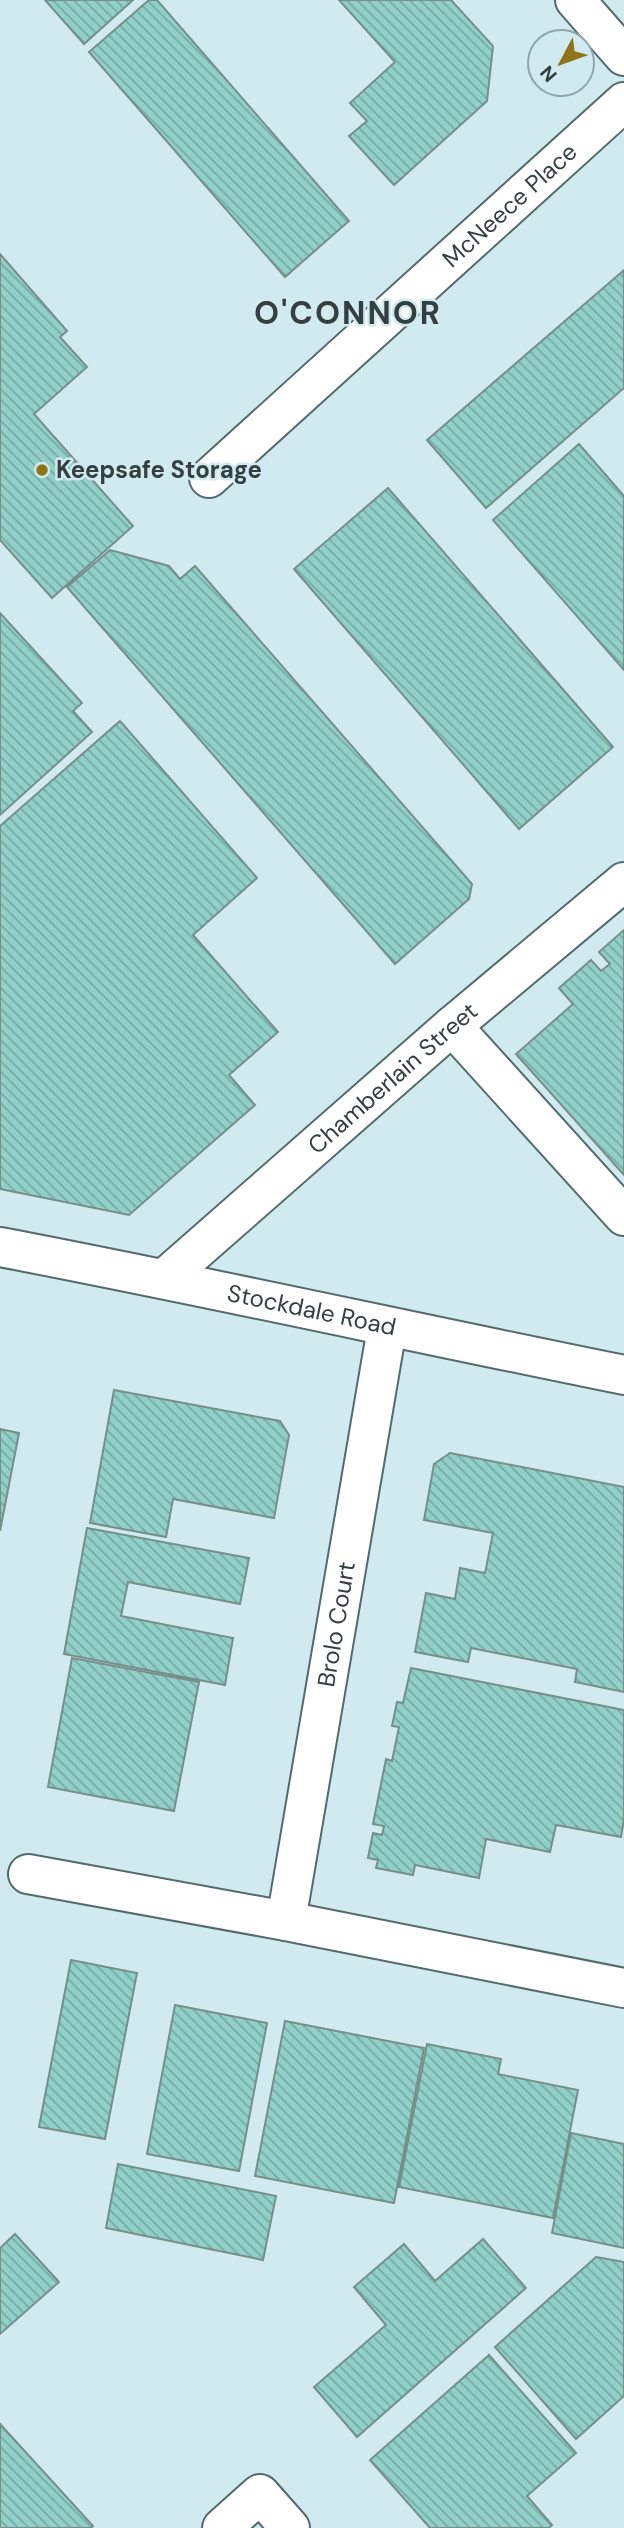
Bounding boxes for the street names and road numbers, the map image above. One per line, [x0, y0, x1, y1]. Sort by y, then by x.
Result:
street label: McNeece Place [436, 136, 583, 274]
street label: Chamberlain Street [301, 995, 484, 1160]
street label: Stockdale Road [225, 1277, 399, 1342]
street label: Brolo Court [310, 1559, 362, 1689]

